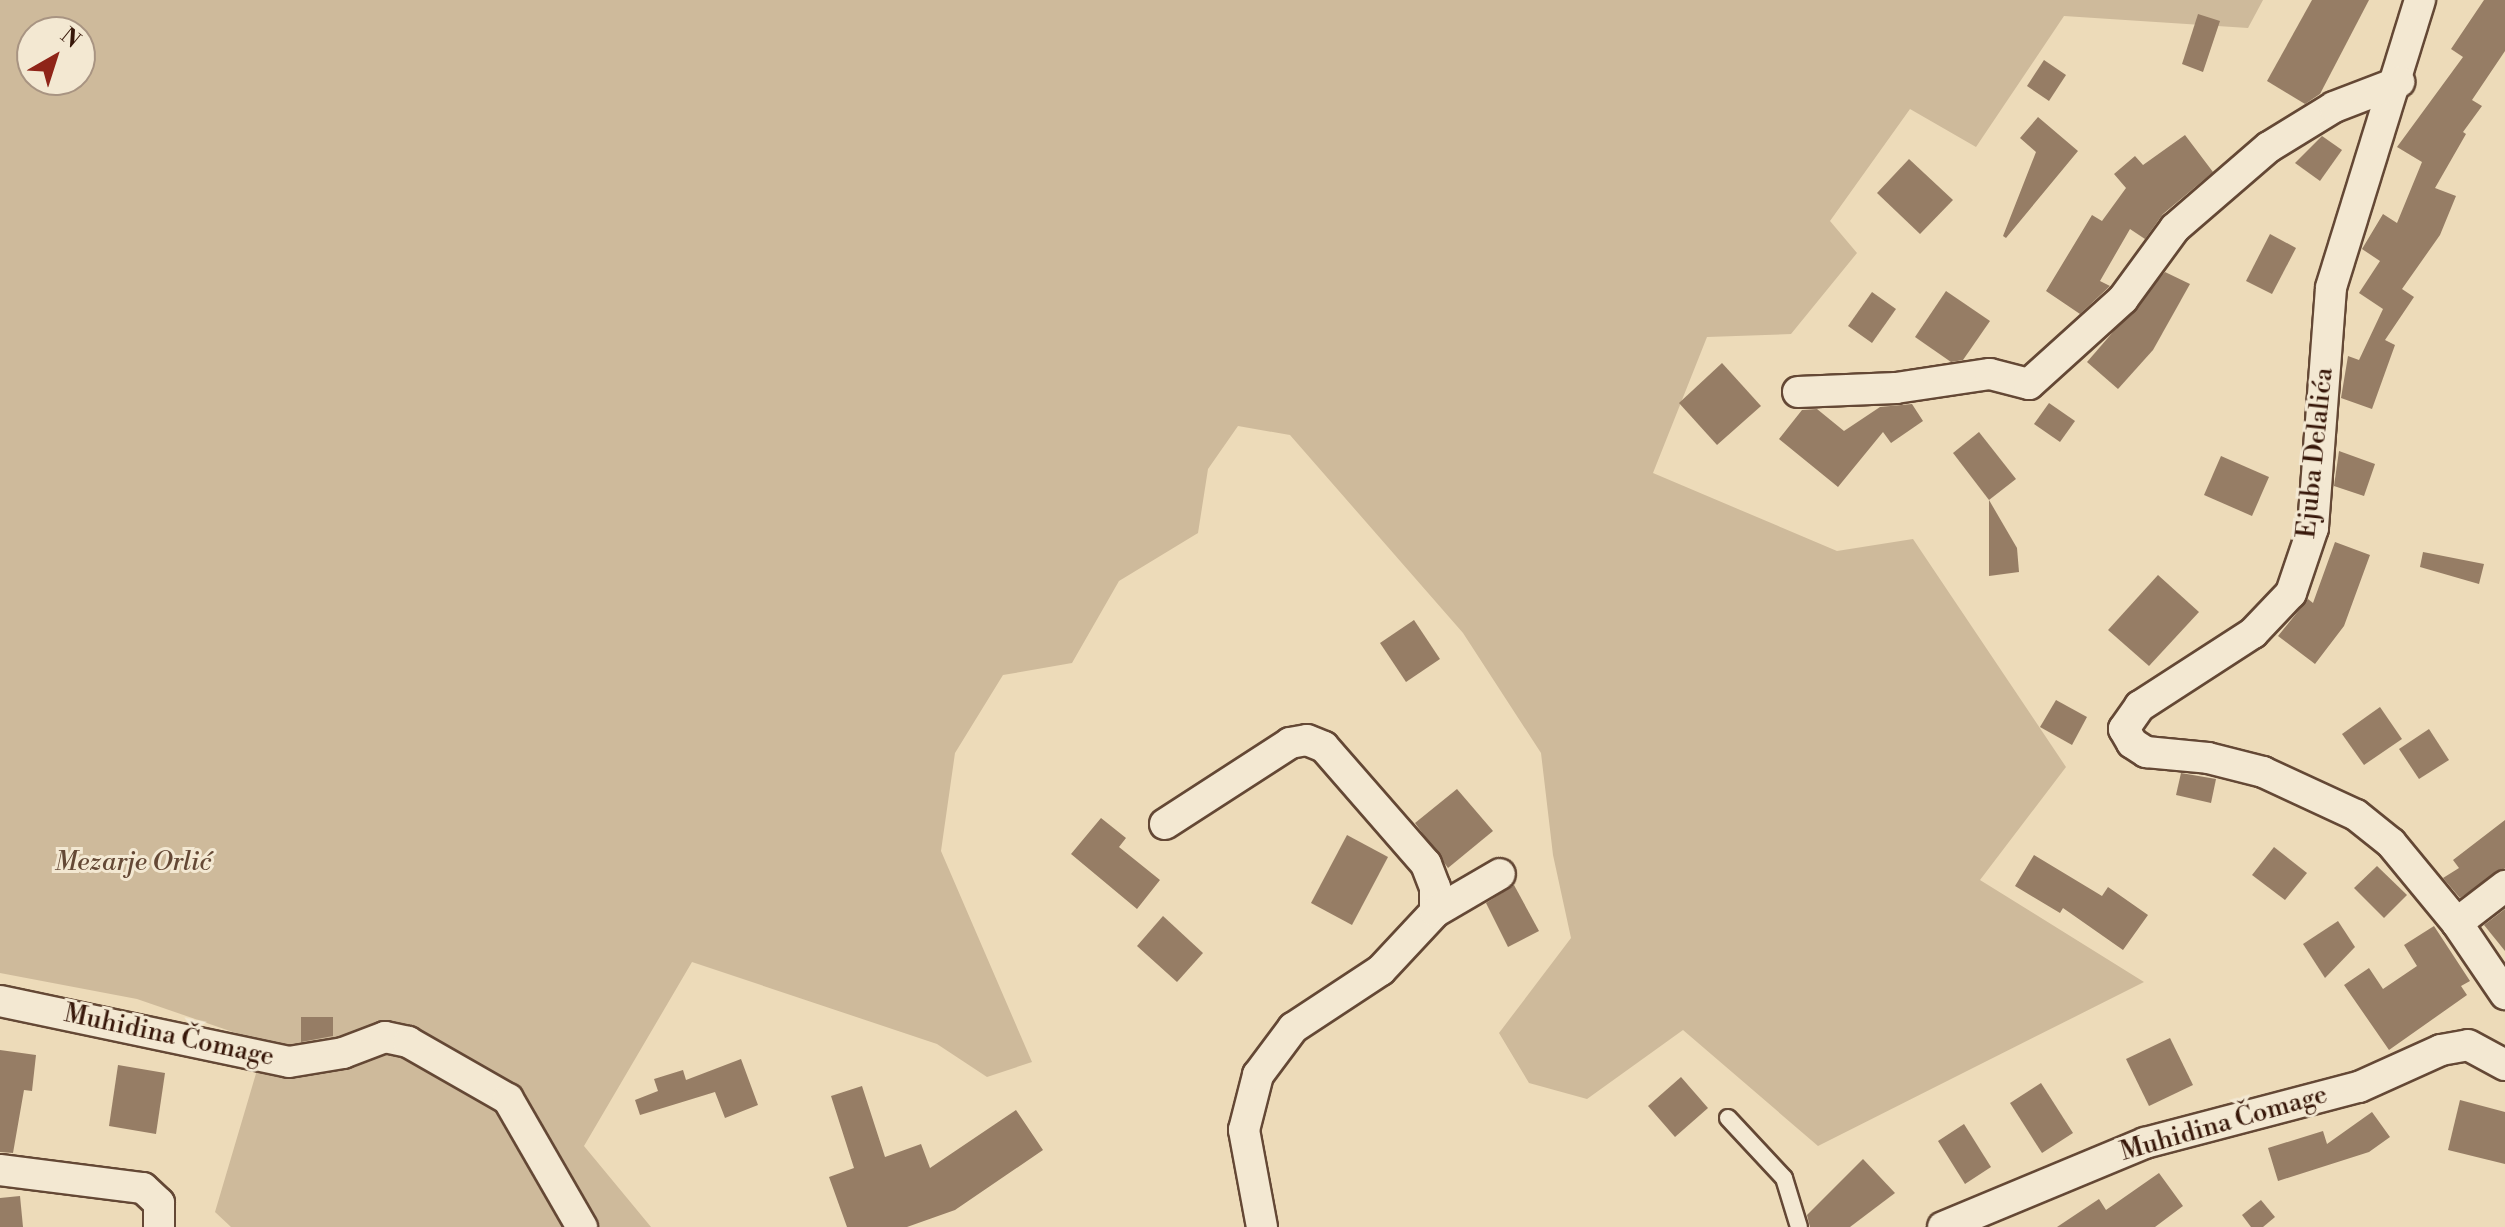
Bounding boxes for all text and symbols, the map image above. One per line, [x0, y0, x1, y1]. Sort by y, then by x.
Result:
north arrow [16, 16, 96, 96]
text: N [55, 23, 85, 54]
street label: Ejuba Delalića [2292, 366, 2340, 540]
park label: Mezarje Orlić [54, 847, 212, 879]
street label: Muhidina Čomage [61, 999, 277, 1073]
street label: Muhidina Čomage [2117, 1080, 2331, 1168]

